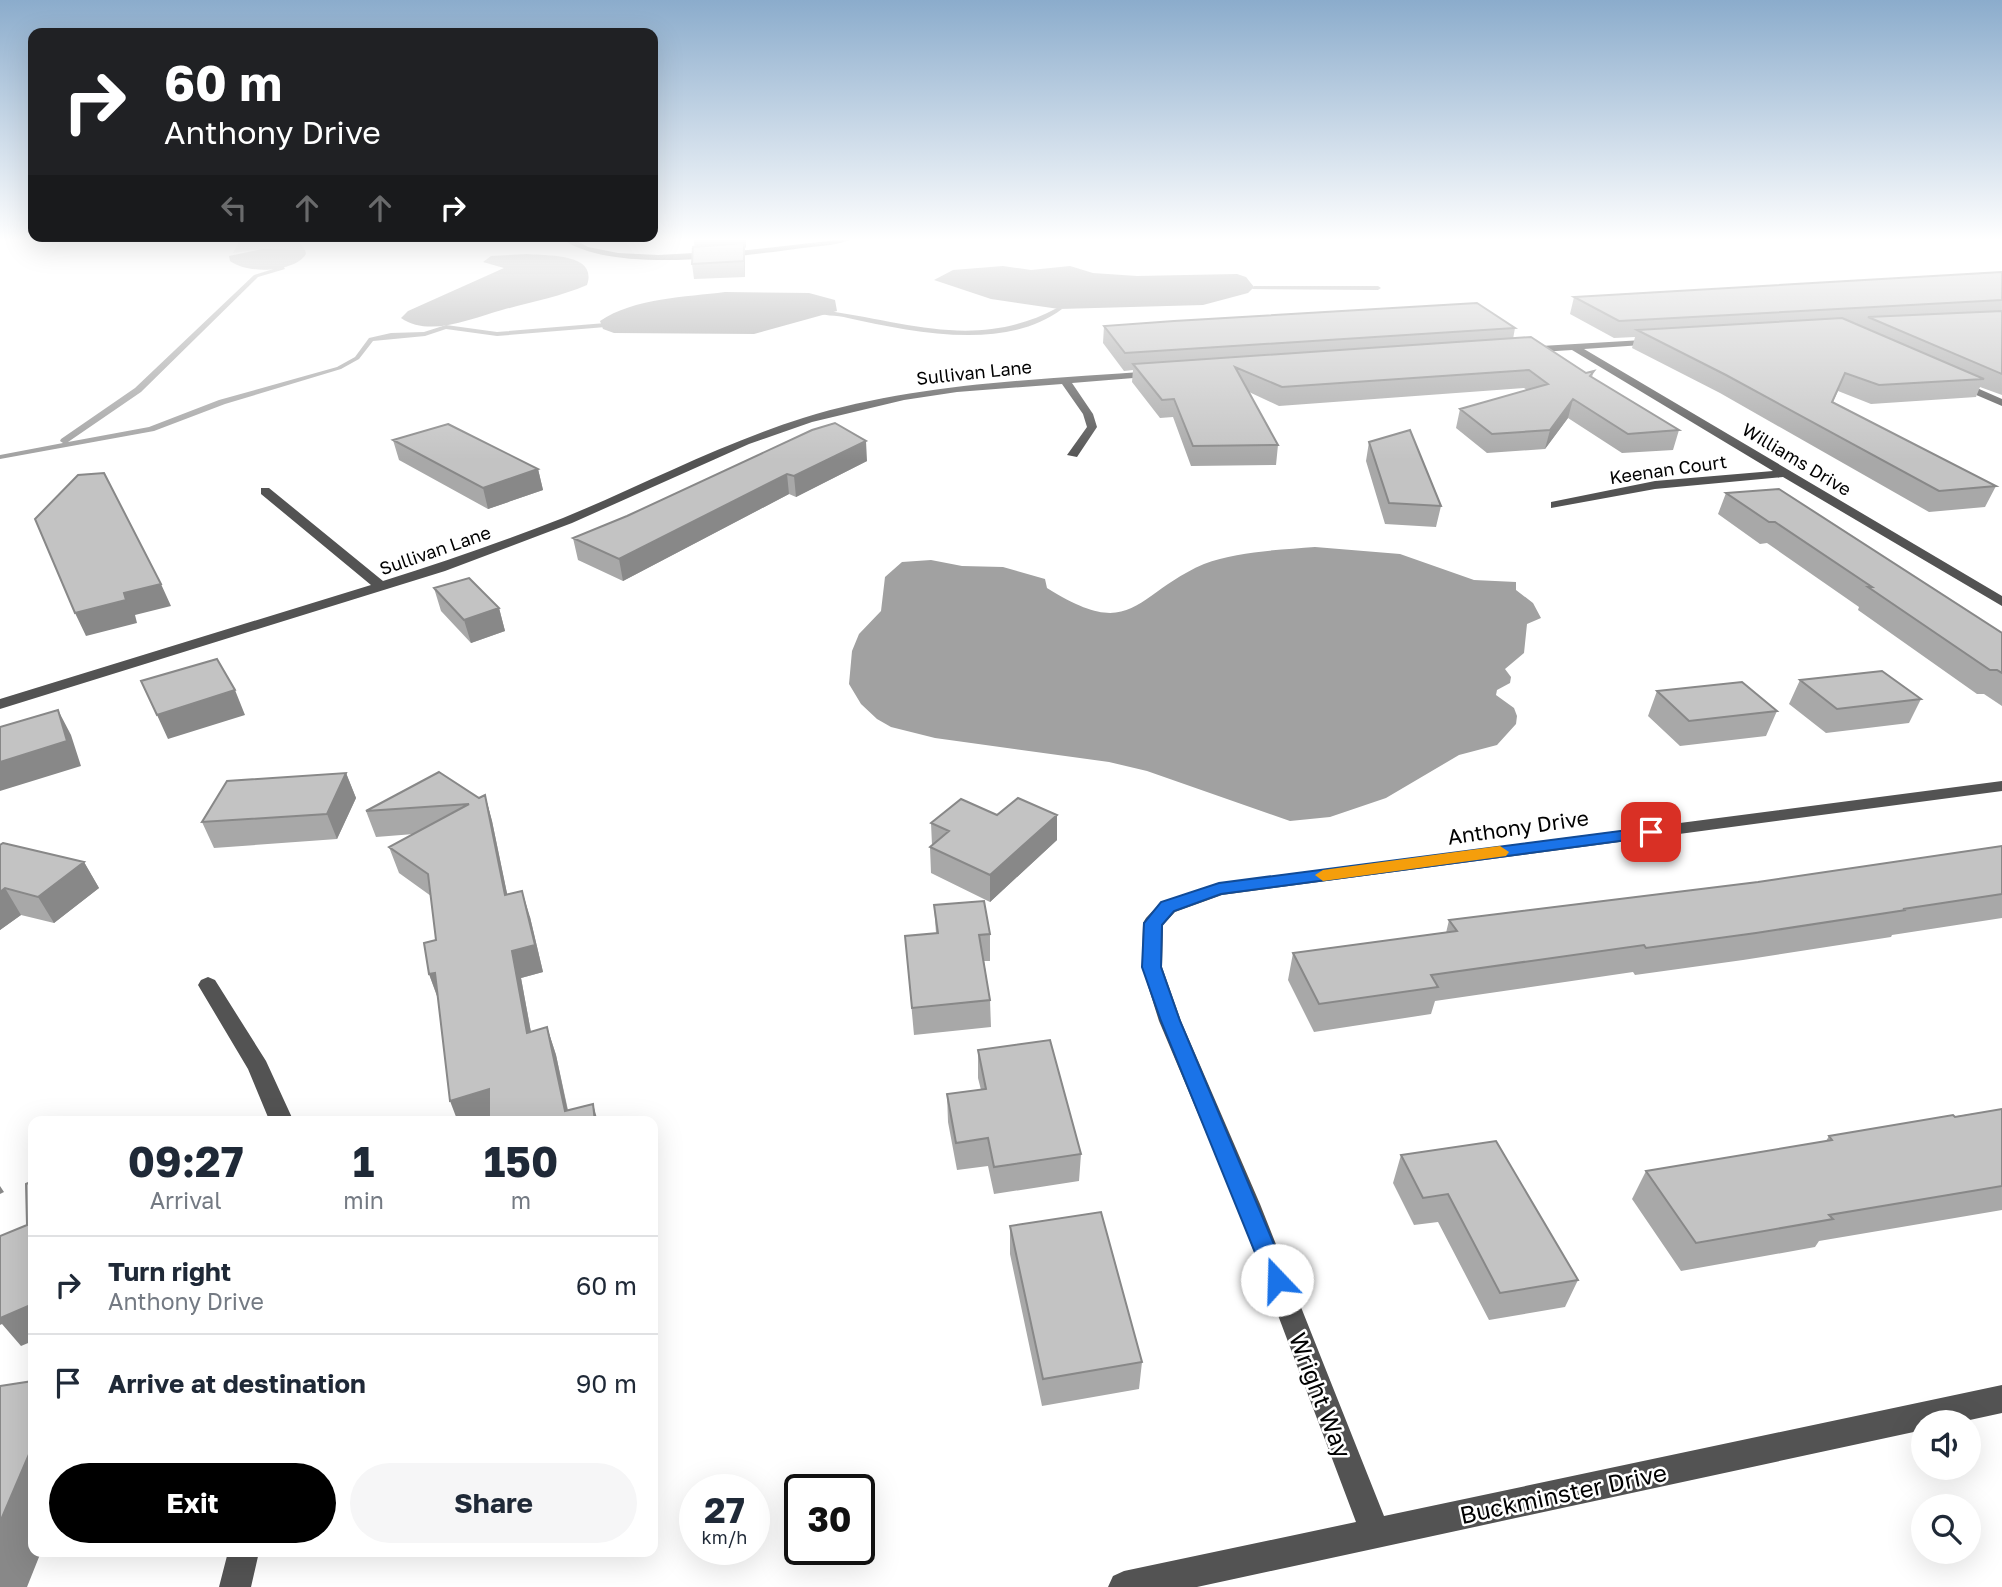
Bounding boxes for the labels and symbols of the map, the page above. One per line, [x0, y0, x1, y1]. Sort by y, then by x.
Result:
street label: Sullivan Lane [915, 355, 1033, 389]
street label: Williams Drive [1739, 418, 1855, 500]
street label: Keenan Court [1608, 450, 1728, 488]
street label: Sullivan Lane [377, 521, 493, 579]
pin [1621, 802, 1681, 862]
street label: Anthony Drive [1446, 804, 1590, 850]
position arrow [1240, 1243, 1314, 1317]
street label: Wright Way [1284, 1328, 1358, 1462]
street label: Buckminster Drive [1457, 1457, 1669, 1529]
speed limit sign: 30 [784, 1474, 875, 1565]

